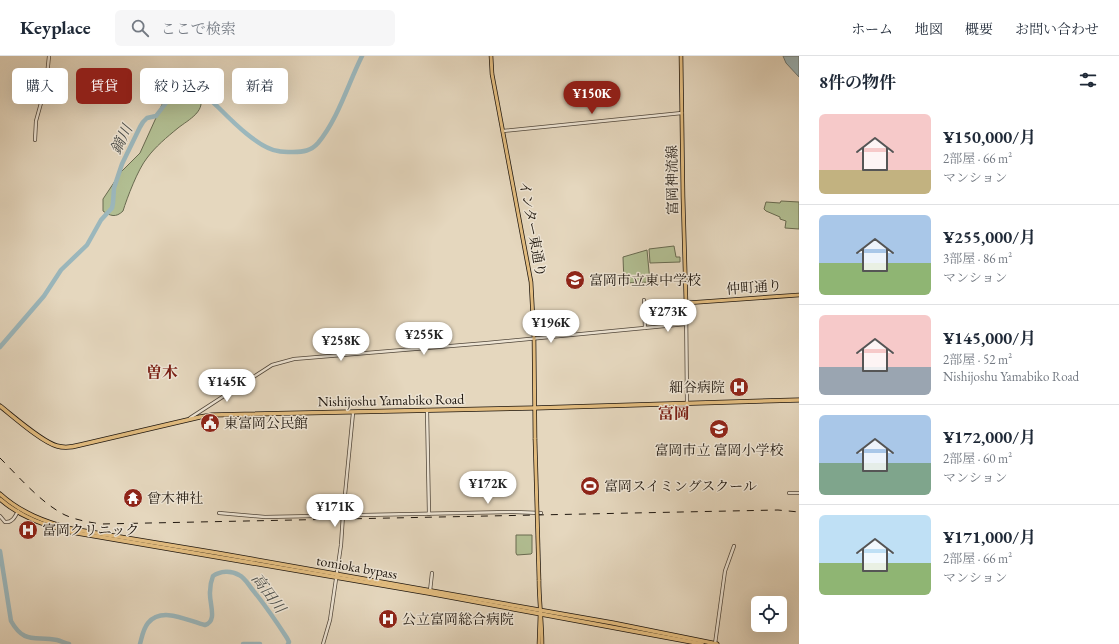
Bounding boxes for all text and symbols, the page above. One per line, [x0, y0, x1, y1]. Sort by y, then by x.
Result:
search box [115, 10, 395, 46]
text: Keyplace [20, 15, 91, 40]
icon: search [129, 17, 151, 39]
text: ここで検索 [161, 19, 236, 38]
text: ホーム [851, 20, 893, 38]
text: 地図 [915, 20, 943, 38]
text: 概要 [965, 20, 993, 38]
text: お問い合わせ [1015, 20, 1099, 38]
chip: 購入 [12, 68, 68, 104]
chip: 賃貸 [76, 68, 132, 104]
chip: 絞り込み [140, 68, 224, 104]
chip: 新着 [232, 68, 288, 104]
icon: filters [1077, 69, 1099, 91]
text: 8件の物件 [819, 71, 896, 93]
pin: ¥150K [564, 81, 620, 115]
text: ¥150K [572, 85, 612, 102]
water label: 鏑川 [106, 120, 137, 157]
text: ¥150,000/月 [943, 126, 1036, 148]
icon: home [851, 130, 899, 178]
street label: 富岡神流線 [662, 145, 682, 215]
text: 2部屋 · 66 m² [943, 150, 1012, 167]
text: マンション [943, 169, 1007, 186]
street label: インター東通り [516, 179, 550, 279]
text: ¥255,000/月 [943, 226, 1036, 248]
icon: home [851, 231, 899, 279]
text: 3部屋 · 86 m² [943, 250, 1012, 267]
school or university icon: 富岡市立東中学校 [564, 269, 586, 291]
text: マンション [943, 269, 1007, 286]
place label: 富岡市立東中学校 [589, 271, 701, 289]
street label: 仲町通り [725, 276, 783, 298]
pin: ¥273K [640, 299, 696, 333]
text: ¥273K [648, 303, 688, 320]
pin: ¥196K [523, 310, 579, 344]
text: ¥196K [531, 314, 571, 331]
pin: ¥255K [396, 322, 452, 356]
text: ¥255K [404, 326, 444, 343]
text: ¥145,000/月 [943, 327, 1036, 349]
pin: ¥258K [313, 328, 369, 362]
icon: home [851, 331, 899, 379]
text: ¥258K [321, 332, 361, 349]
text: 2部屋 · 52 m² [943, 351, 1012, 368]
district label: 曽木 [146, 362, 178, 383]
text: Nishijoshu Yamabiko Road [943, 368, 1079, 385]
pin: ¥145K [199, 369, 255, 403]
text: ¥145K [207, 373, 247, 390]
hospital icon: 細谷病院 [728, 376, 750, 398]
place label: 細谷病院 [669, 378, 725, 396]
street label: Nishijoshu Yamabiko Road [318, 390, 465, 410]
district label: 富岡 [658, 403, 690, 424]
public building icon: 東富岡公民館 [199, 412, 221, 434]
place label: 東富岡公民館 [224, 414, 308, 432]
school or university icon: 富岡市立 富岡小学校 [708, 418, 730, 440]
text: ¥172,000/月 [943, 426, 1036, 448]
icon: home [851, 431, 899, 479]
place label: 富岡市立 富岡小学校 [655, 441, 783, 459]
text: 2部屋 · 60 m² [943, 450, 1012, 467]
text: マンション [943, 469, 1007, 486]
pin: ¥172K [460, 471, 516, 505]
text: ¥172K [468, 475, 508, 492]
sports icon: 富岡スイミングスクール [579, 475, 601, 497]
place label: 富岡スイミングスクール [604, 477, 757, 495]
temple icon: 曾木神社 [122, 487, 144, 509]
place label: 曾木神社 [147, 489, 203, 507]
pin: ¥171K [307, 494, 363, 528]
text: ¥171K [315, 498, 355, 515]
hospital icon: 富岡クリニック [17, 519, 39, 541]
place label: 富岡クリニック [42, 521, 139, 539]
text: ¥171,000/月 [943, 526, 1036, 548]
icon: home [851, 531, 899, 579]
text: 2部屋 · 66 m² [943, 550, 1012, 567]
street label: tomioka bypass [315, 551, 399, 583]
water label: 高田川 [248, 569, 291, 618]
text: マンション [943, 569, 1007, 586]
map controls [751, 596, 787, 632]
button: locate [751, 596, 787, 632]
hospital icon: 公立富岡総合病院 [377, 608, 399, 630]
place label: 公立富岡総合病院 [402, 610, 514, 628]

